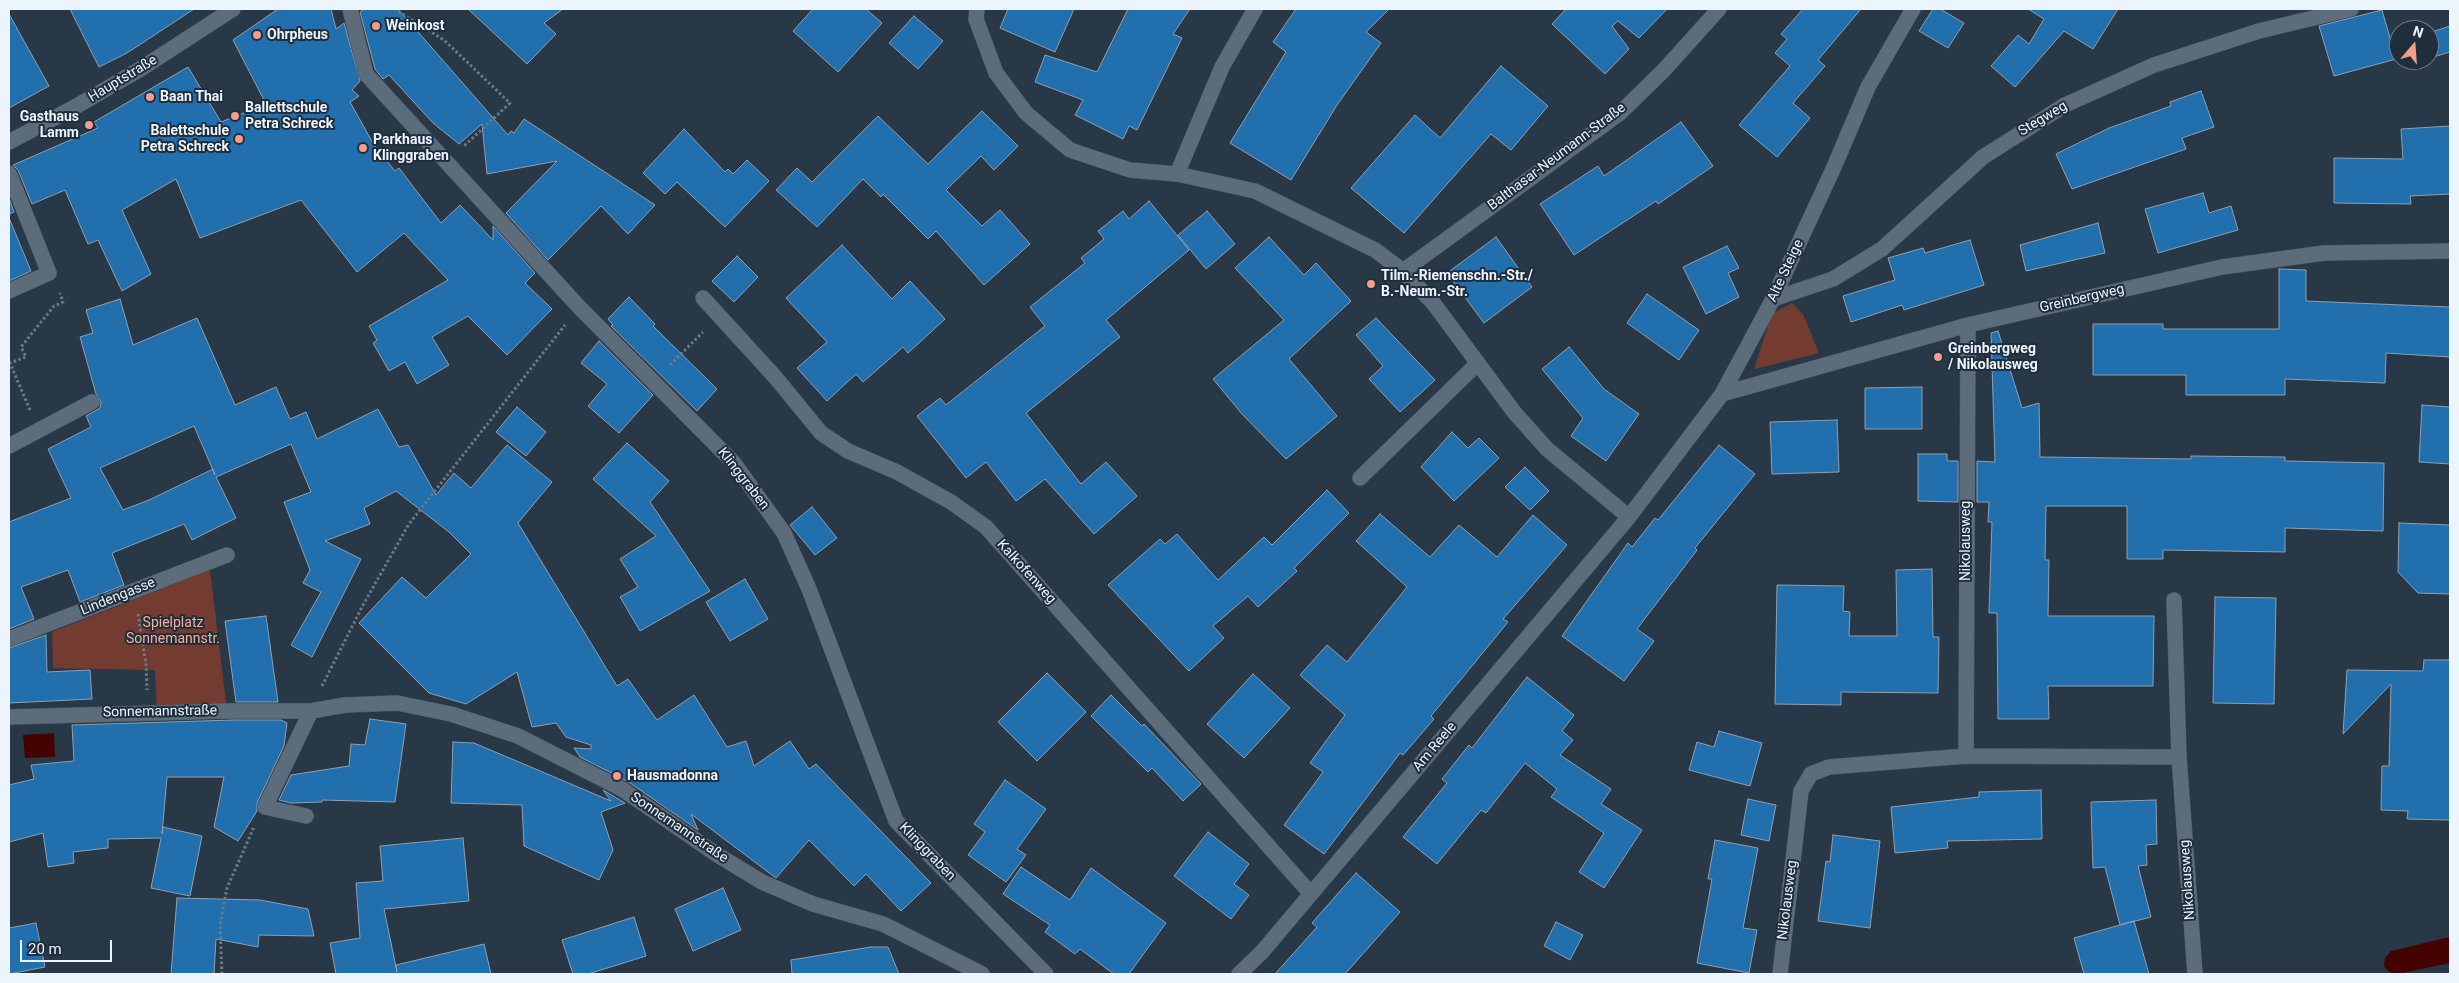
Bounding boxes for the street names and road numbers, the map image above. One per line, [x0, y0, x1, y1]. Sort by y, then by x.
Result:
street label: Hauptstraße [85, 52, 161, 106]
street label: Stegweg [2016, 98, 2070, 140]
street label: Balthasar-Neumann-Straße [1485, 100, 1629, 214]
street label: Alte Steige [1764, 237, 1808, 305]
street label: Greinbergweg [2038, 281, 2126, 317]
street label: Klinggraben [714, 445, 772, 513]
street label: Nikolausweg [1958, 501, 1974, 581]
street label: Kalkofenweg [993, 536, 1059, 608]
street label: Lindengasse [78, 574, 158, 620]
street label: Sonnemannstraße [103, 703, 217, 721]
street label: Am Reele [1410, 719, 1460, 775]
street label: Sonnemannstraße [627, 789, 731, 867]
street label: Klinggraben [895, 819, 959, 885]
street label: Nikolausweg [2177, 839, 2199, 921]
street label: Nikolausweg [1775, 859, 1801, 941]

